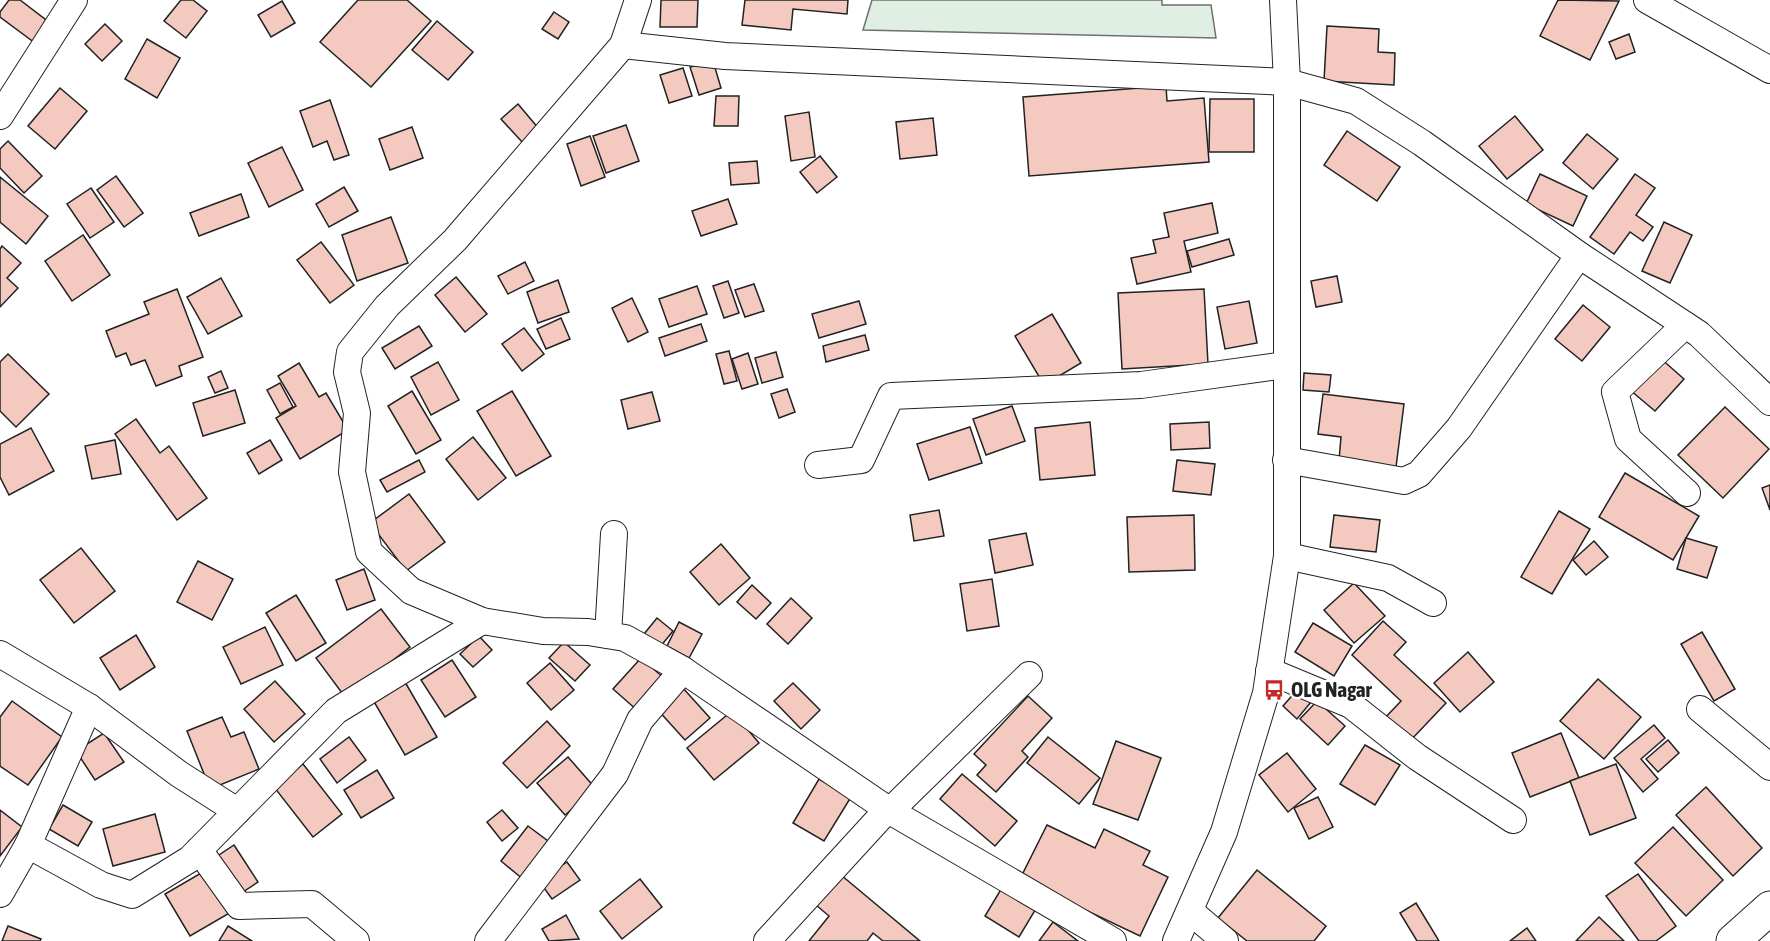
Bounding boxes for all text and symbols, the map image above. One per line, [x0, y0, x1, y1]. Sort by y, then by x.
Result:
place label: OLG Nagar [1291, 677, 1373, 701]
bus stop icon: OLG Nagar [1262, 678, 1286, 702]

